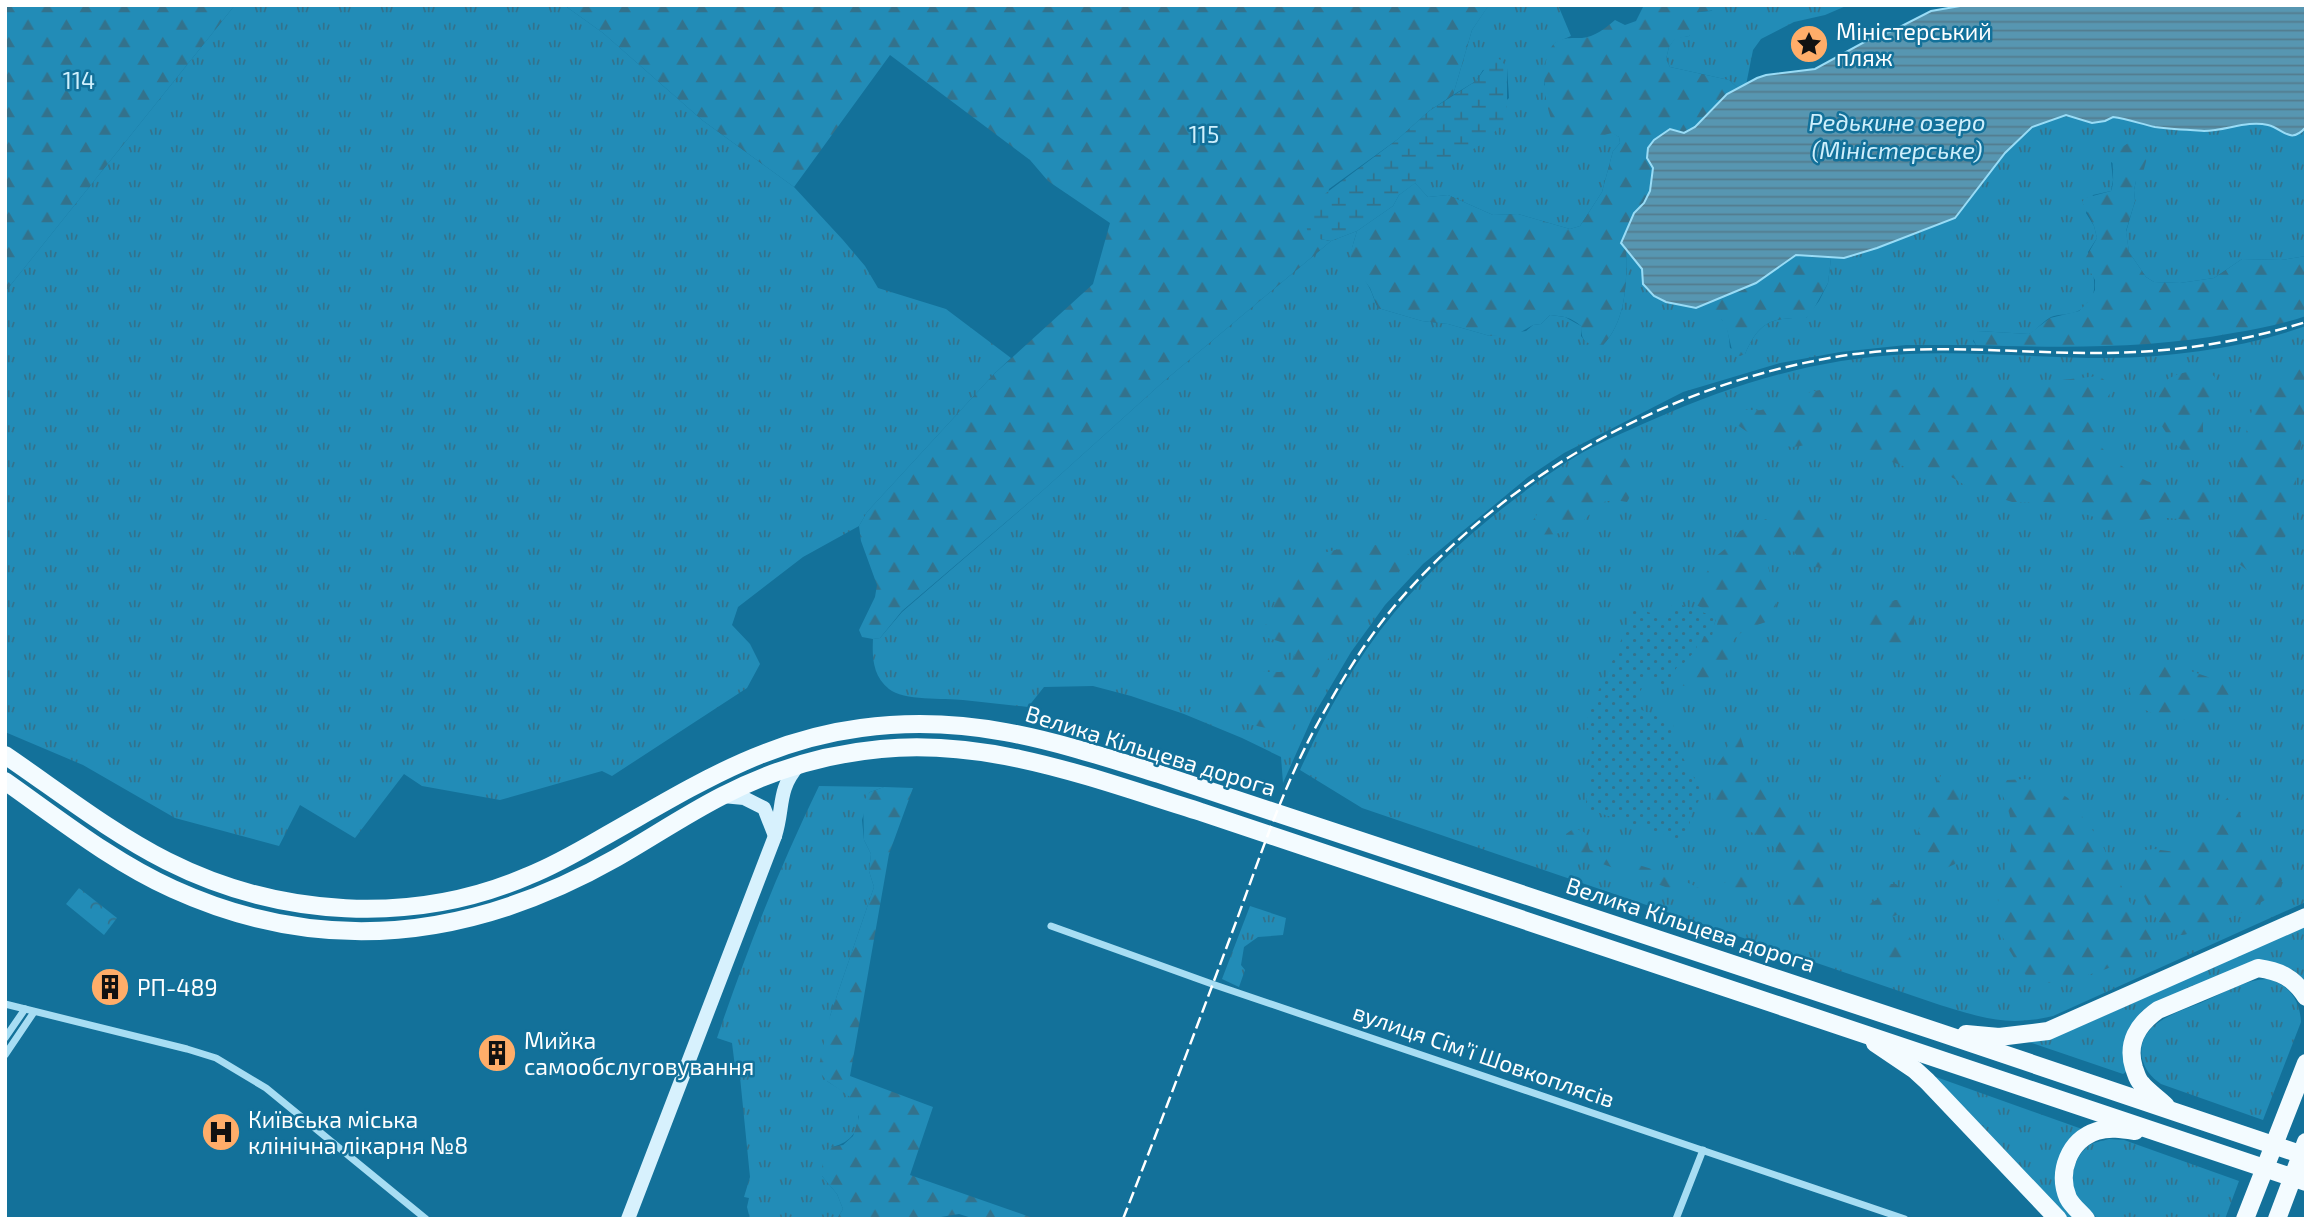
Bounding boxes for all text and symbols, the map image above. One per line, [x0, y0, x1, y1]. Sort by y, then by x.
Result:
place label: Міністерський пляж [1836, 17, 1992, 71]
place icon: Міністерський пляж [1788, 23, 1830, 65]
park label: 114 [63, 66, 95, 94]
water label: Редькине озеро (Міністерське) [1808, 107, 1986, 164]
park label: 115 [1189, 120, 1219, 148]
street label: Велика Кільцева дорога [1022, 699, 1280, 801]
street label: Велика Кільцева дорога [1563, 870, 1819, 978]
building icon: РП-489 [89, 966, 131, 1008]
place label: РП-489 [137, 973, 218, 1001]
street label: вулиця Сімʼї Шовкоплясів [1349, 997, 1618, 1114]
place label: Мийка самообслуговування [524, 1026, 754, 1081]
building icon: Мийка самообслуговування [476, 1032, 518, 1074]
place label: Київська міська клінічна лікарня №8 [248, 1105, 468, 1159]
hospital icon: Київська міська клінічна лікарня №8 [200, 1111, 242, 1153]

